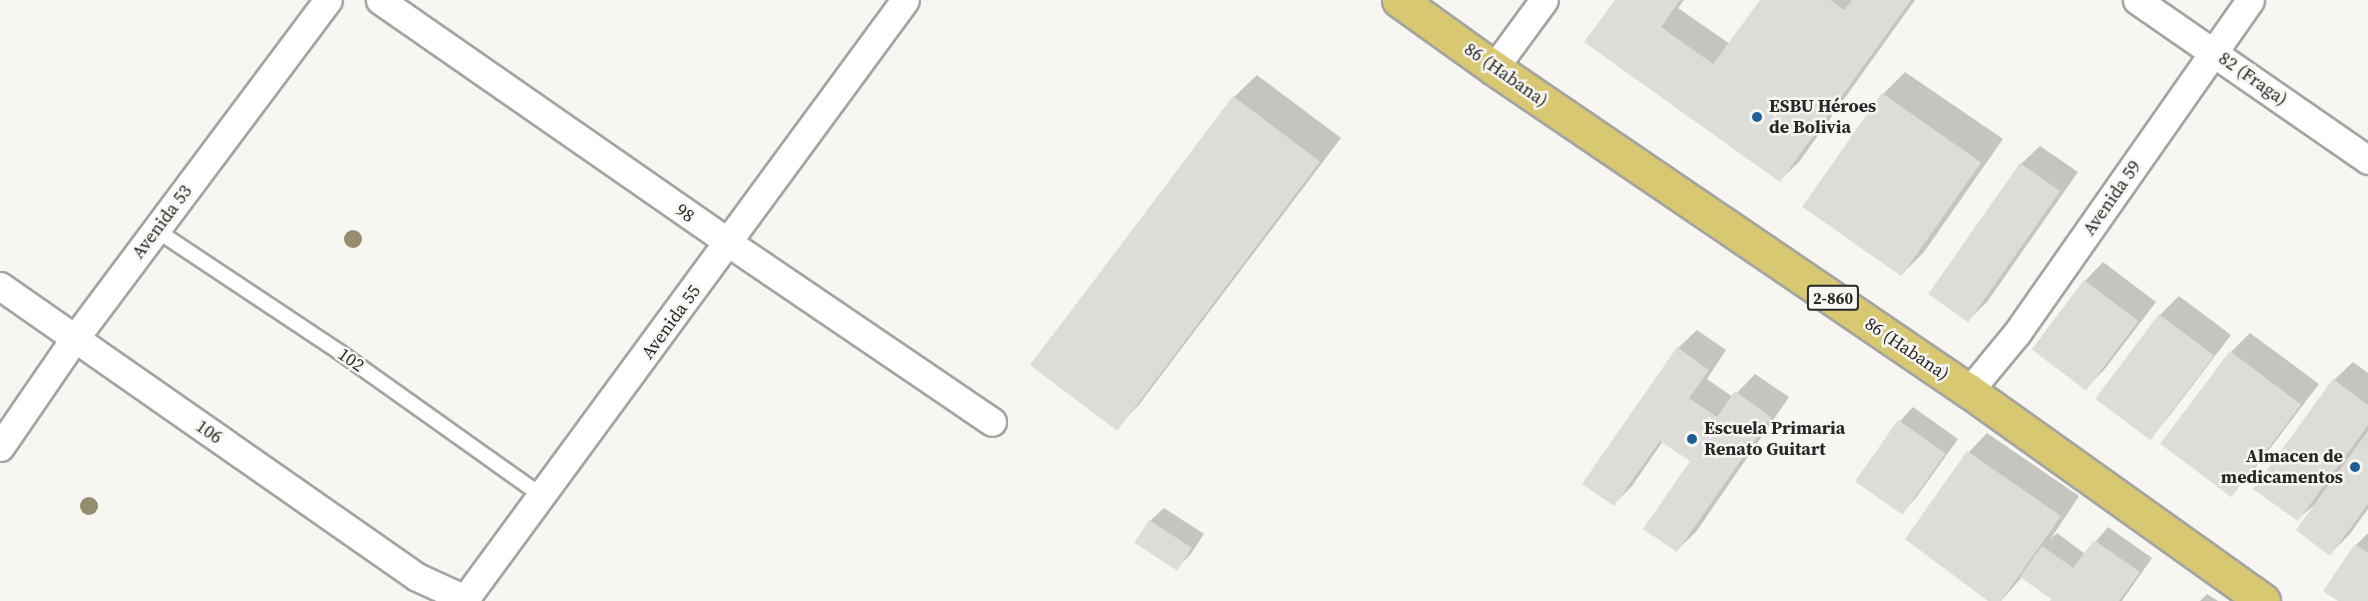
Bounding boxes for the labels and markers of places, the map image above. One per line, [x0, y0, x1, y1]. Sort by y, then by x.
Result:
place label: ESBU Héroes de Bolivia [1769, 96, 1876, 138]
marker: ESBU Héroes de Bolivia [1750, 110, 1764, 124]
place label: Escuela Primaria Renato Guitart [1704, 418, 1845, 460]
marker: Escuela Primaria Renato Guitart [1685, 432, 1699, 446]
place label: Almacen de medicamentos [2221, 446, 2343, 488]
marker: Almacen de medicamentos [2348, 460, 2362, 474]

